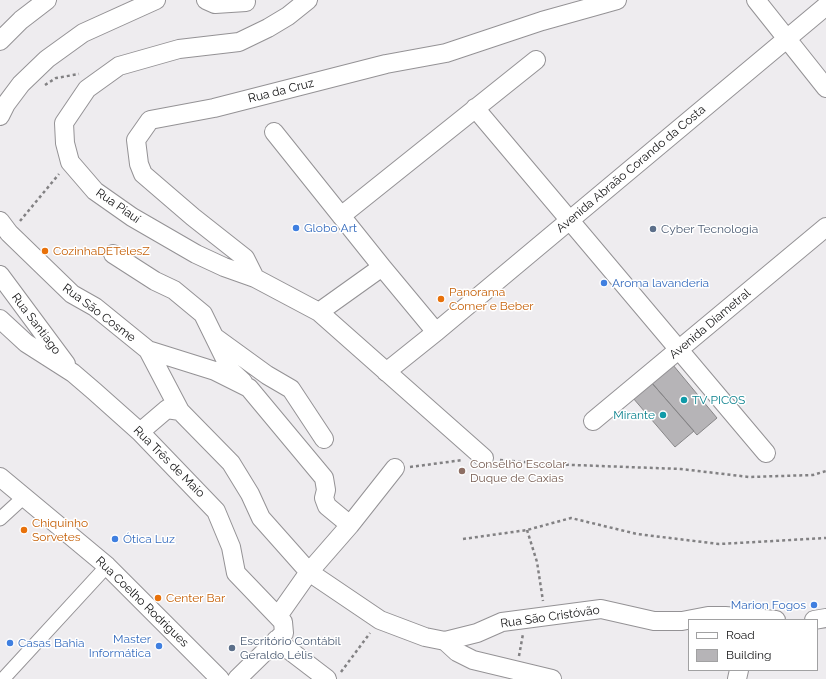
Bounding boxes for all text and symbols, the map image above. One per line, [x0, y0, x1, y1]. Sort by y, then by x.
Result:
street label: Rua da Cruz [247, 76, 315, 106]
street label: Avenida Abraão Corando da Costa [554, 102, 708, 236]
street label: Rua Piauí [93, 186, 143, 226]
place label: Globo Art [304, 221, 357, 235]
place label: Cyber Tecnologia [661, 222, 758, 236]
marker: Globo Art [291, 223, 301, 233]
marker: Cyber Tecnologia [648, 224, 658, 234]
place label: CozinhaDETelesZ [53, 244, 150, 258]
marker: CozinhaDETelesZ [40, 246, 50, 256]
place label: Aroma lavanderia [612, 276, 709, 290]
marker: Aroma lavanderia [599, 278, 609, 288]
street label: Rua São Cosme [60, 281, 138, 345]
place label: Panorama Comer e Beber [449, 285, 534, 313]
street label: Avenida Diametral [667, 286, 753, 362]
street label: Rua Santiago [8, 291, 64, 357]
marker: Panorama Comer e Beber [436, 294, 446, 304]
place label: TV PICOS [692, 393, 745, 407]
marker: TV PICOS [679, 395, 689, 405]
place label: Mirante [613, 408, 655, 422]
marker: Mirante [658, 410, 668, 420]
street label: Rua Três de Maio [130, 423, 208, 501]
place label: Conselho Escolar Duque de Caxias [470, 457, 566, 485]
marker: Conselho Escolar Duque de Caxias [457, 466, 467, 476]
place label: Chiquinho Sorvetes [32, 516, 88, 544]
marker: Chiquinho Sorvetes [19, 525, 29, 535]
place label: Ótica Luz [123, 532, 175, 546]
marker: Ótica Luz [110, 534, 120, 544]
street label: Rua Coelho Rodrigues [92, 554, 192, 650]
place label: Center Bar [166, 591, 225, 605]
marker: Center Bar [153, 593, 163, 603]
place label: Marion Fogos [731, 598, 806, 612]
marker: Marion Fogos [809, 600, 819, 610]
street label: Rua São Cristóvão [499, 603, 601, 631]
legend [688, 619, 818, 671]
text: Road [726, 628, 755, 642]
place label: Master Informática [89, 632, 151, 660]
place label: Escritório Contábil Geraldo Lélis [240, 634, 341, 662]
place label: Casas Bahia [18, 636, 85, 650]
marker: Casas Bahia [5, 638, 15, 648]
marker: Master Informática [154, 641, 164, 651]
marker: Escritório Contábil Geraldo Lélis [227, 643, 237, 653]
text: Building [726, 648, 772, 662]

